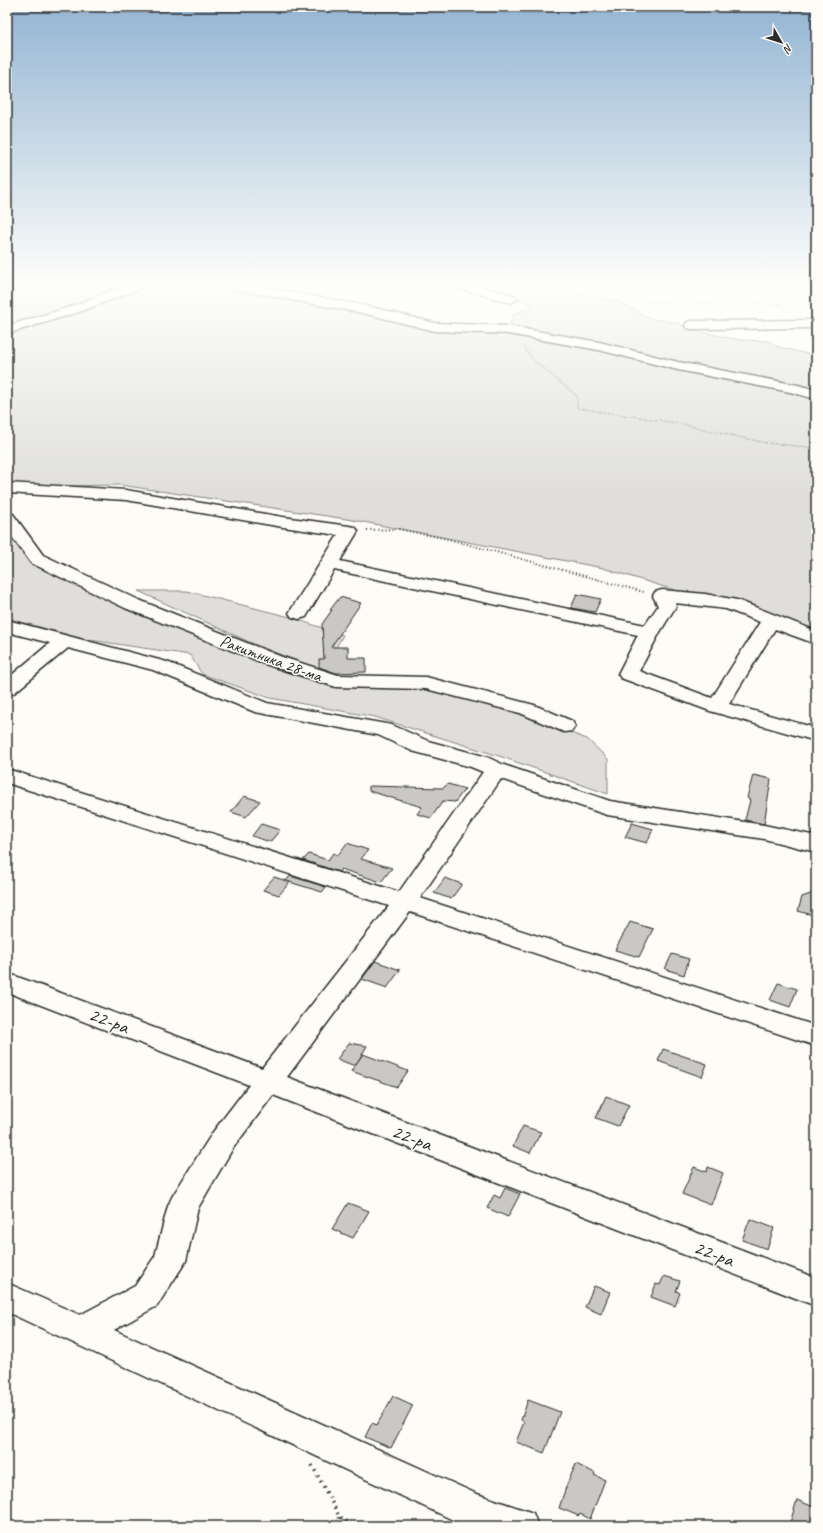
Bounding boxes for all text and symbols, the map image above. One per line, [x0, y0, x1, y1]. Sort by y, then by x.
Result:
north arrow [761, 22, 801, 62]
text: N [780, 41, 796, 57]
street label: Ракитника 28-ма [217, 630, 326, 687]
street label: 22-ра [85, 1001, 134, 1040]
street label: 22-ра [388, 1118, 437, 1157]
street label: 22-ра [690, 1234, 739, 1273]

